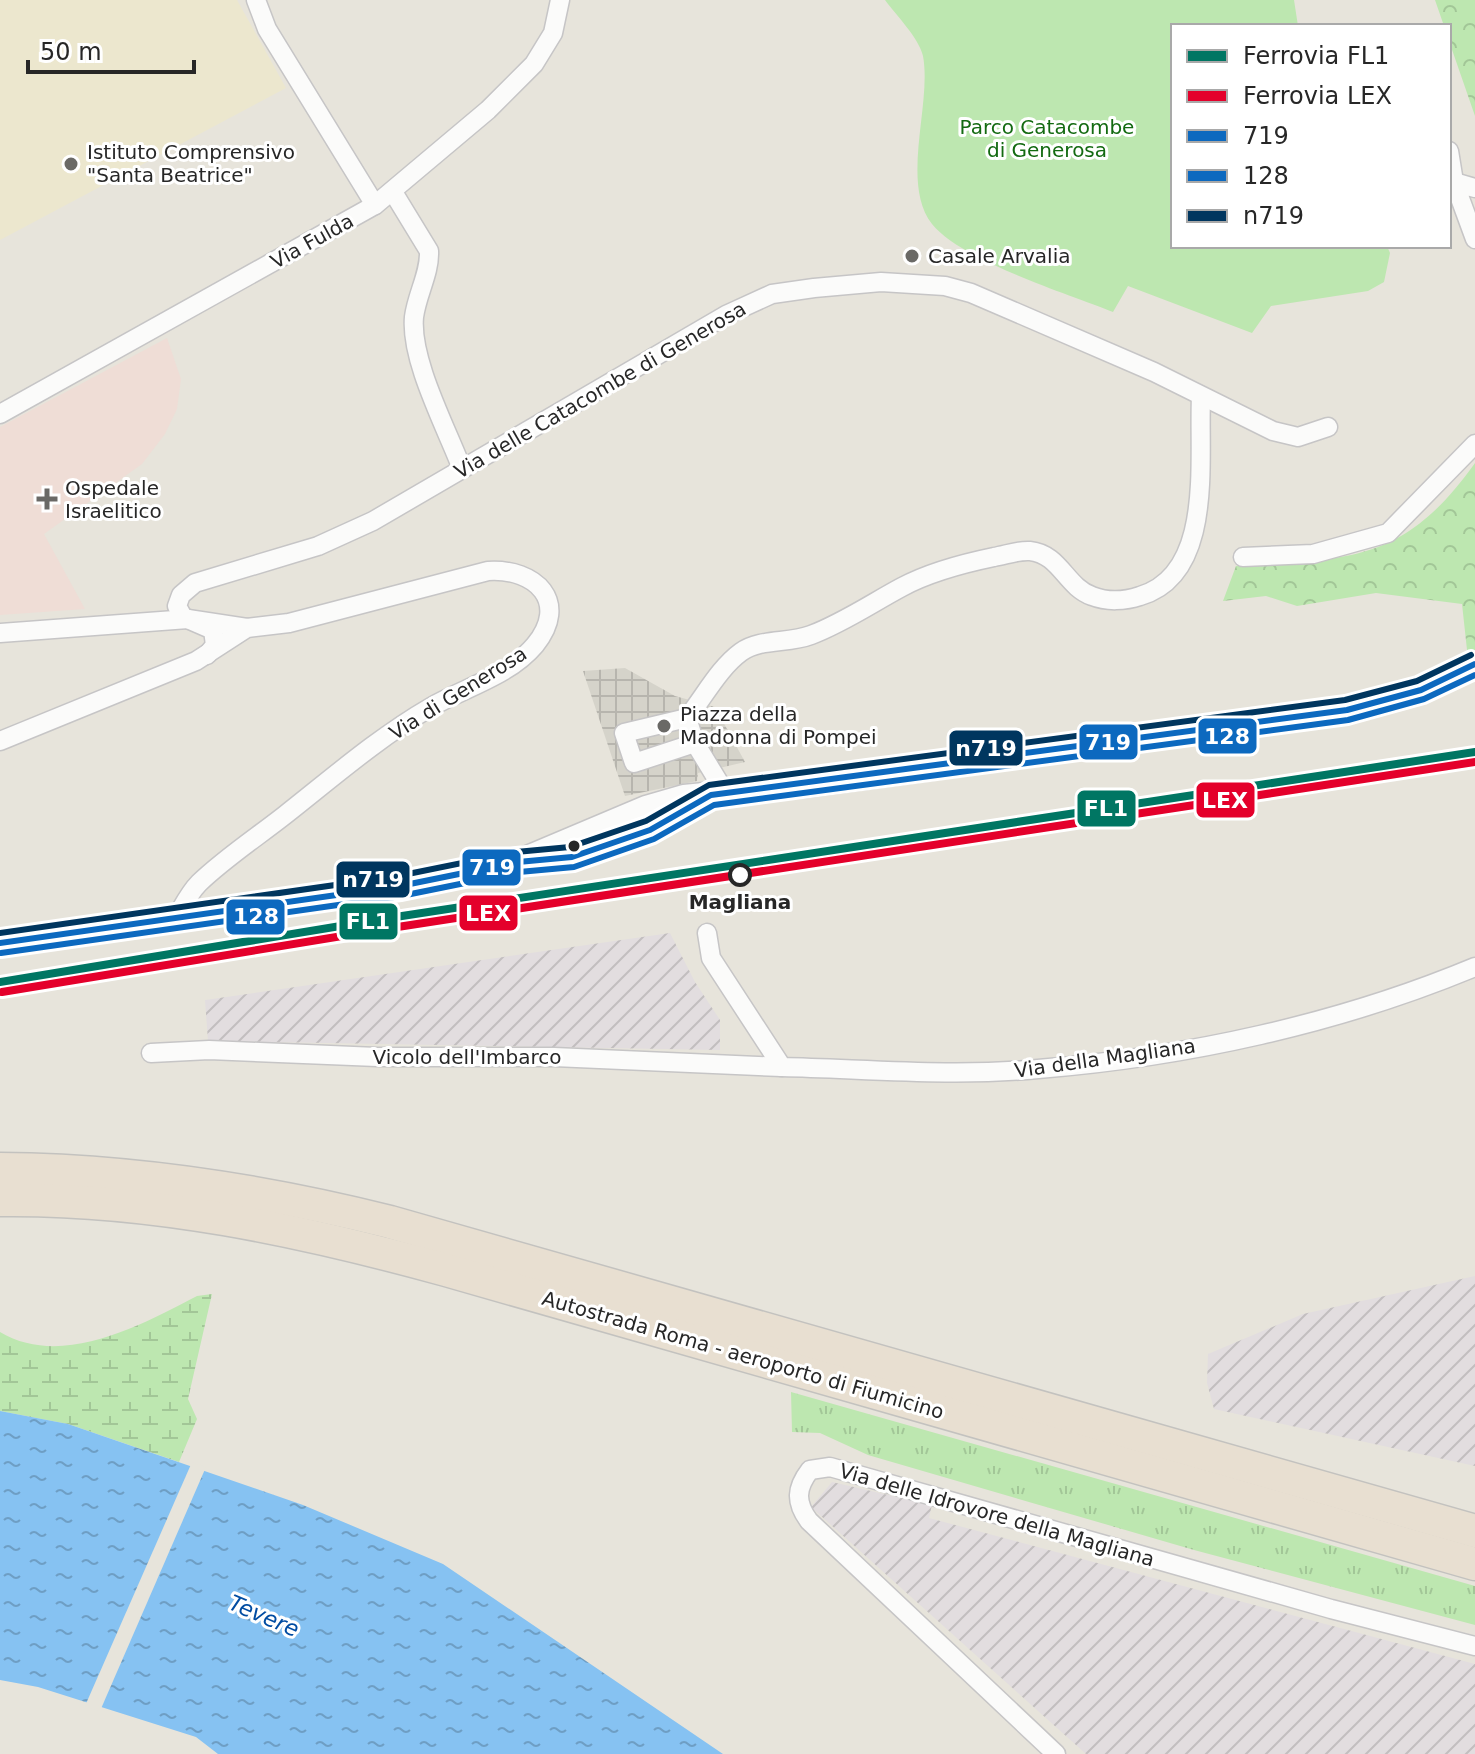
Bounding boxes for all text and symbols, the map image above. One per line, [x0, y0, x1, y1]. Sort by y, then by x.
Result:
scale bar [28, 24, 194, 74]
legend [1171, 24, 1451, 248]
text: 50 m [40, 38, 102, 66]
text: Ferrovia FL1 [1243, 42, 1389, 70]
text: Ferrovia LEX [1243, 82, 1392, 110]
park label: Parco Catacombe di Generosa [960, 115, 1134, 162]
text: 719 [1243, 122, 1289, 150]
place label: Istituto Comprensivo "Santa Beatrice" [87, 140, 295, 187]
marker: Istituto Comprensivo "Santa Beatrice" [62, 155, 80, 173]
text: 128 [1243, 162, 1289, 190]
text: n719 [1243, 202, 1304, 230]
street label: Via Fulda [266, 208, 358, 274]
place label: Casale Arvalia [928, 244, 1070, 268]
marker: Casale Arvalia [903, 247, 921, 265]
street label: Via delle Catacombe di Generosa [450, 296, 750, 484]
place label: Ospedale Israelitico [65, 476, 162, 523]
marker: Ospedale Israelitico [36, 488, 58, 510]
street label: Via di Generosa [385, 641, 531, 745]
place label: Piazza della Madonna di Pompei [680, 702, 877, 749]
marker: Piazza della Madonna di Pompei [655, 717, 673, 735]
line badge: 128 [1197, 717, 1258, 755]
line badge: 719 [1078, 723, 1139, 761]
text: 128 [1204, 724, 1250, 749]
line badge: n719 [948, 729, 1024, 767]
text: 719 [1085, 730, 1131, 755]
text: n719 [955, 736, 1017, 761]
line badge: LEX [1195, 781, 1256, 819]
text: LEX [1202, 788, 1248, 813]
line badge: FL1 [1076, 789, 1137, 828]
text: FL1 [1084, 796, 1128, 821]
unlabelled marker [566, 838, 582, 854]
line badge: 719 [461, 848, 522, 887]
text: 719 [469, 855, 515, 880]
line badge: n719 [335, 860, 411, 899]
marker: Magliana [729, 864, 751, 886]
text: n719 [342, 867, 404, 892]
place label: Magliana [689, 890, 791, 914]
line badge: LEX [458, 894, 519, 932]
line badge: 128 [225, 898, 286, 936]
text: LEX [465, 901, 511, 926]
line badge: FL1 [338, 902, 399, 941]
text: 128 [233, 904, 279, 929]
text: FL1 [346, 909, 390, 934]
street label: Via della Magliana [1013, 1033, 1197, 1083]
street label: Vicolo dell'Imbarco [372, 1045, 562, 1069]
street label: Autostrada Roma - aeroporto di Fiumicino [539, 1286, 947, 1424]
street label: Via delle Idrovore della Magliana [837, 1458, 1157, 1572]
water label: Tevere [225, 1590, 303, 1642]

